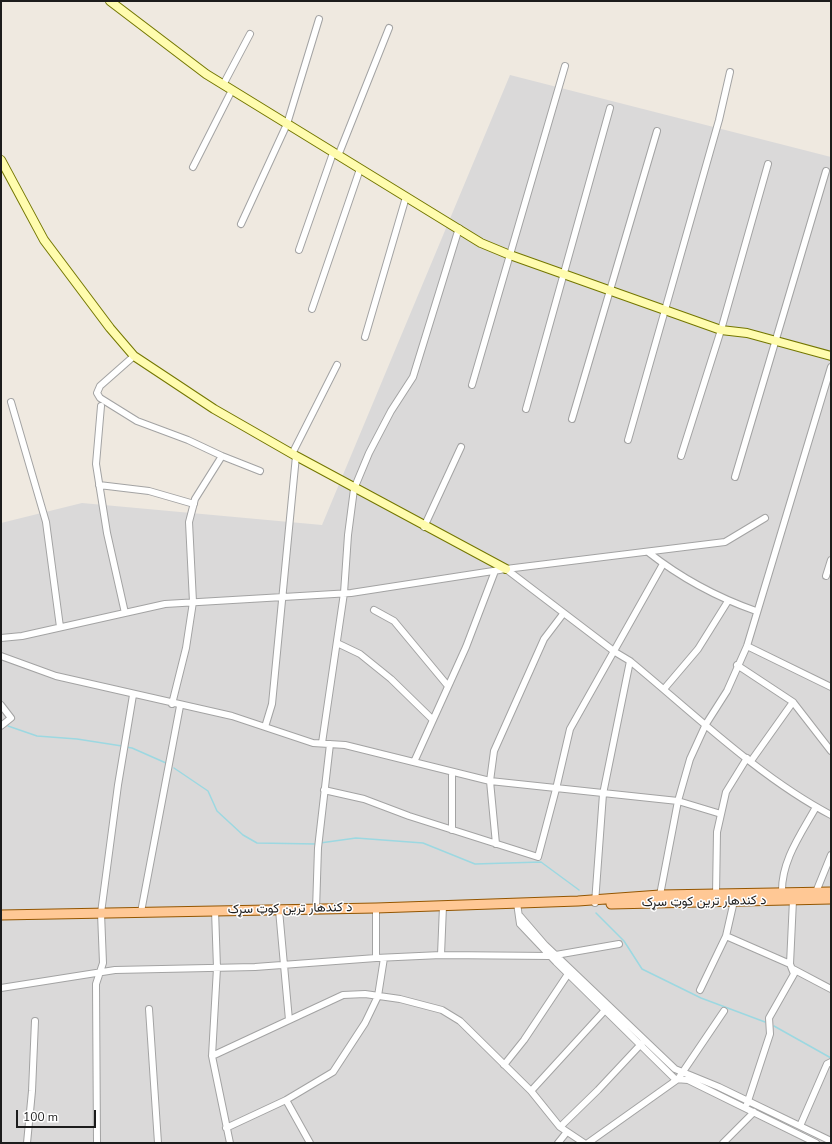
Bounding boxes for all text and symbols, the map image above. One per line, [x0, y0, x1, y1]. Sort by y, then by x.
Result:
street label: د کندهار ترين کوټ سړک [641, 893, 767, 911]
street label: د کندهار ترين کوټ سړک [227, 900, 353, 918]
scale bar [18, 1102, 98, 1128]
text: 100 m [23, 1109, 58, 1125]

